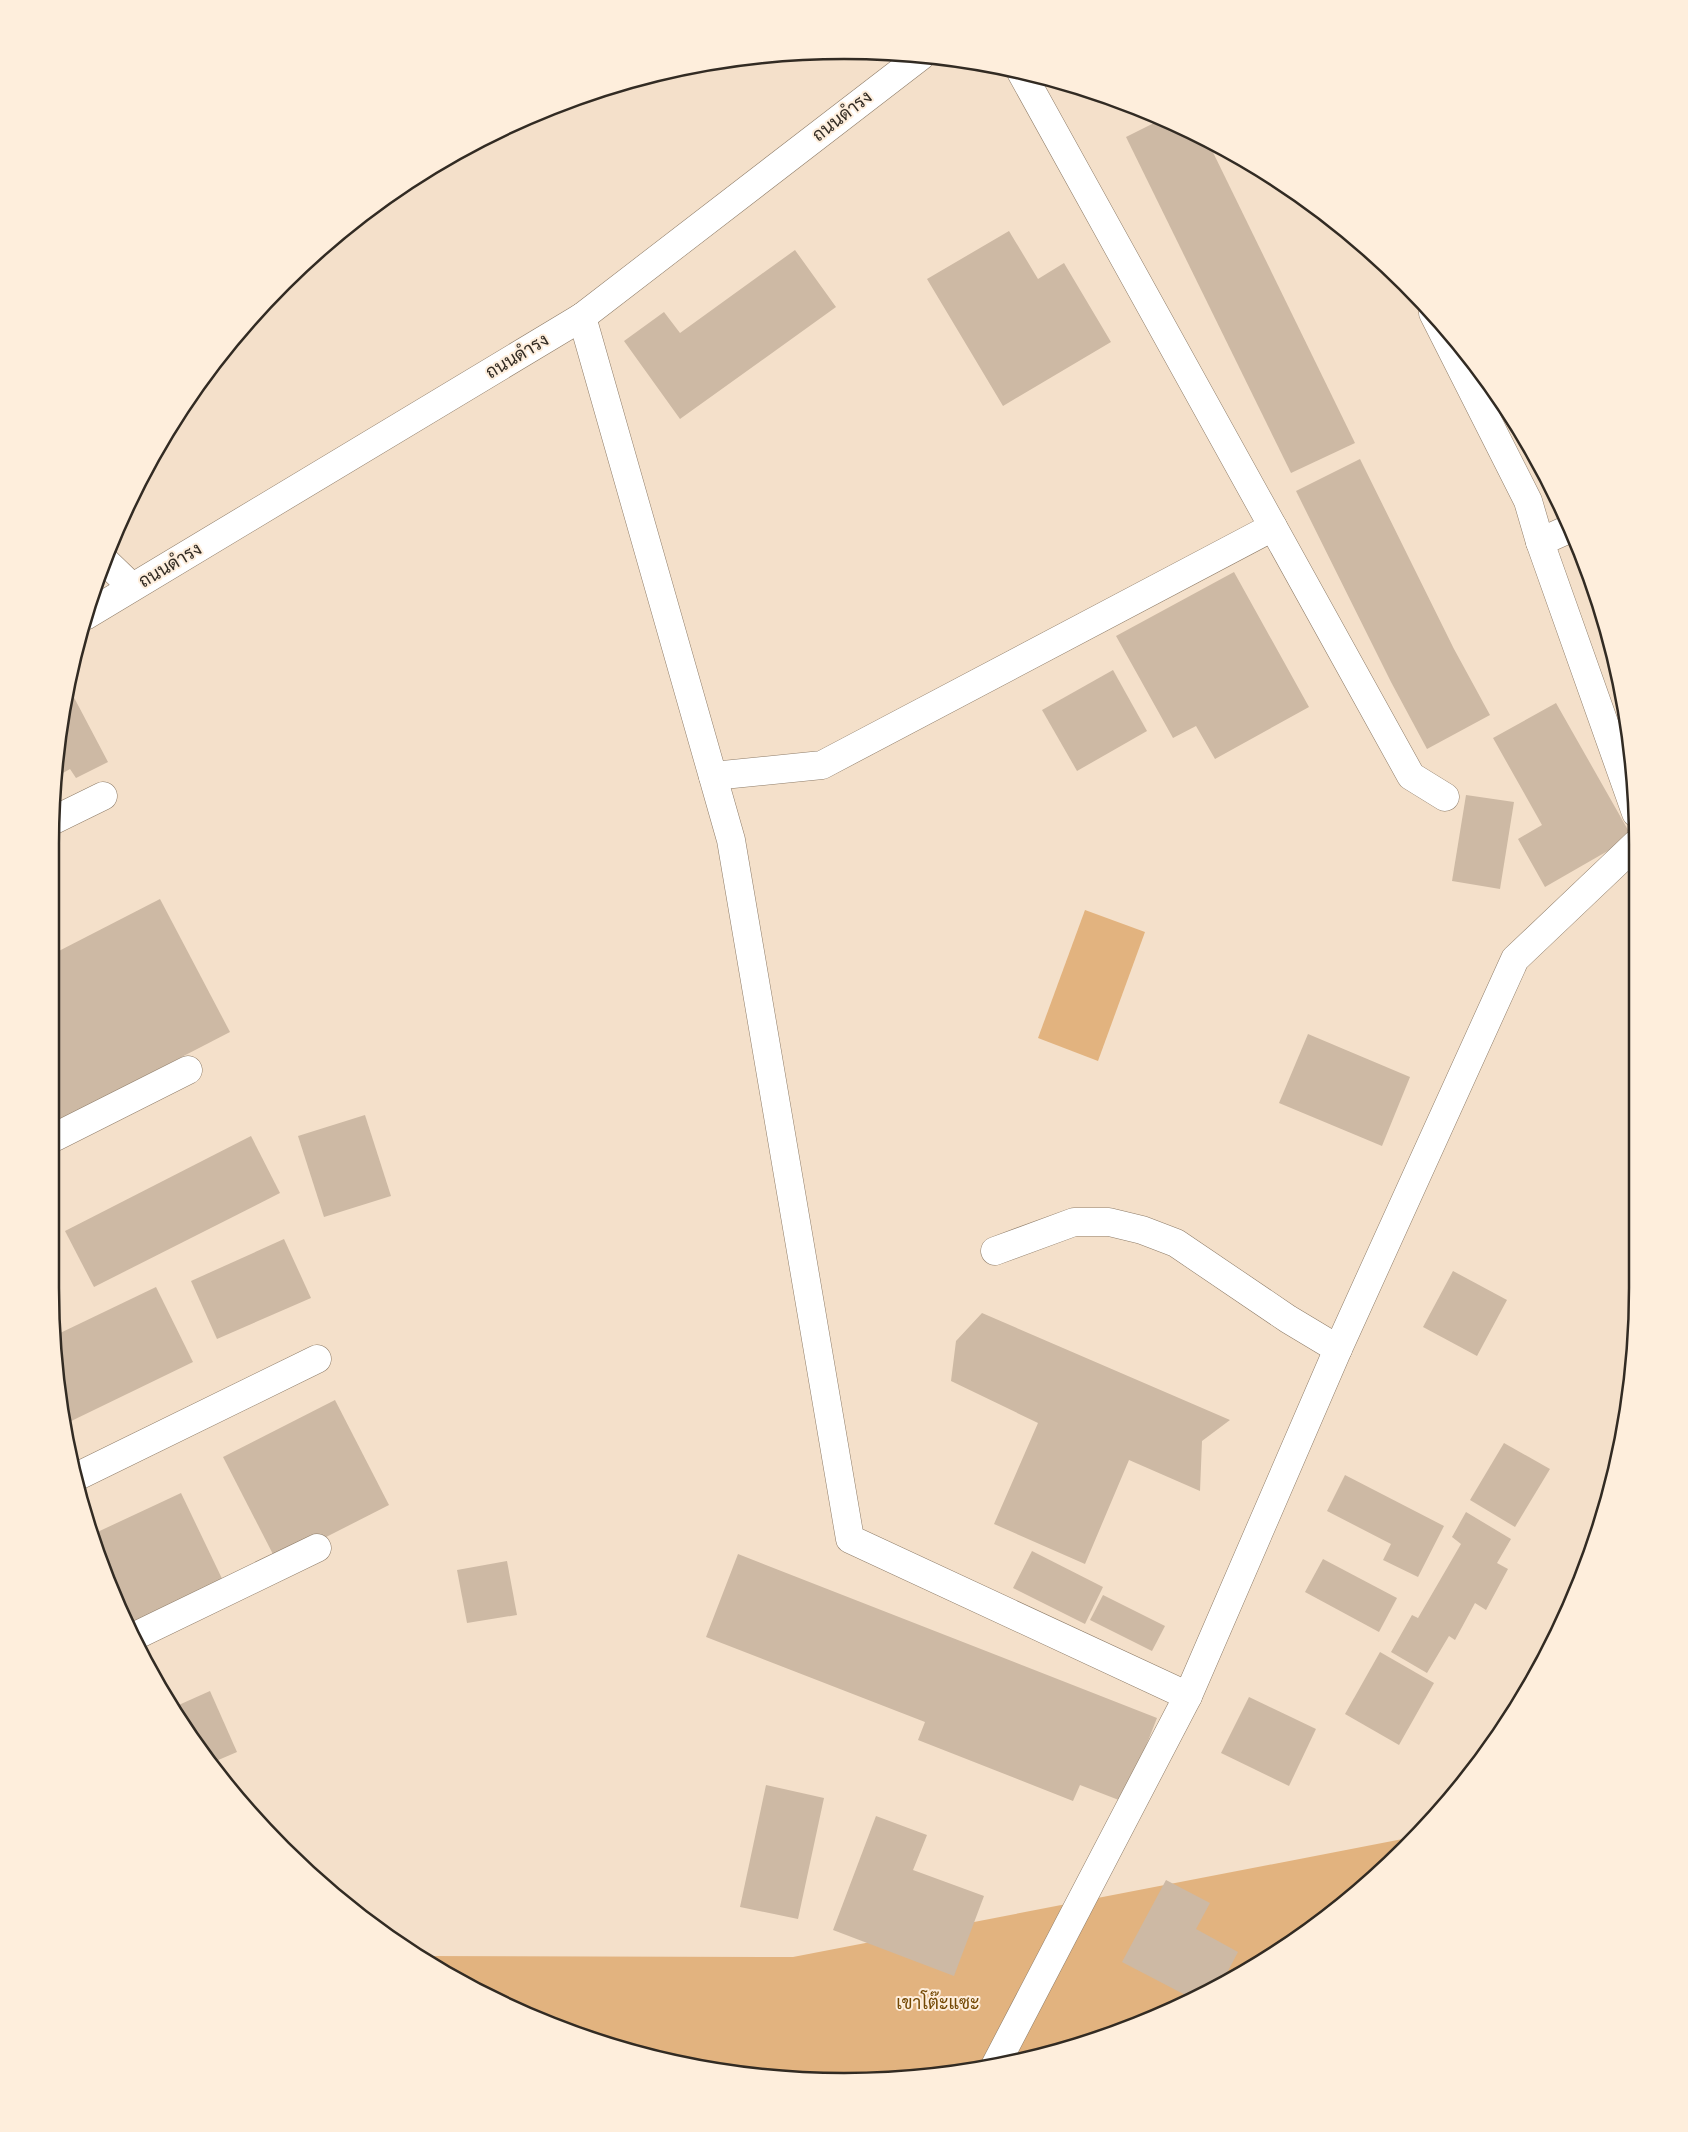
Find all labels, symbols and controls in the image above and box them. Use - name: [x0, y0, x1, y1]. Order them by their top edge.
- street label: ถนนดำรง: [808, 86, 876, 145]
- street label: ถนนดำรง: [481, 329, 552, 383]
- street label: ถนนดำรง: [134, 538, 205, 592]
- park label: เขาโต๊ะแซะ: [896, 1990, 980, 2013]

